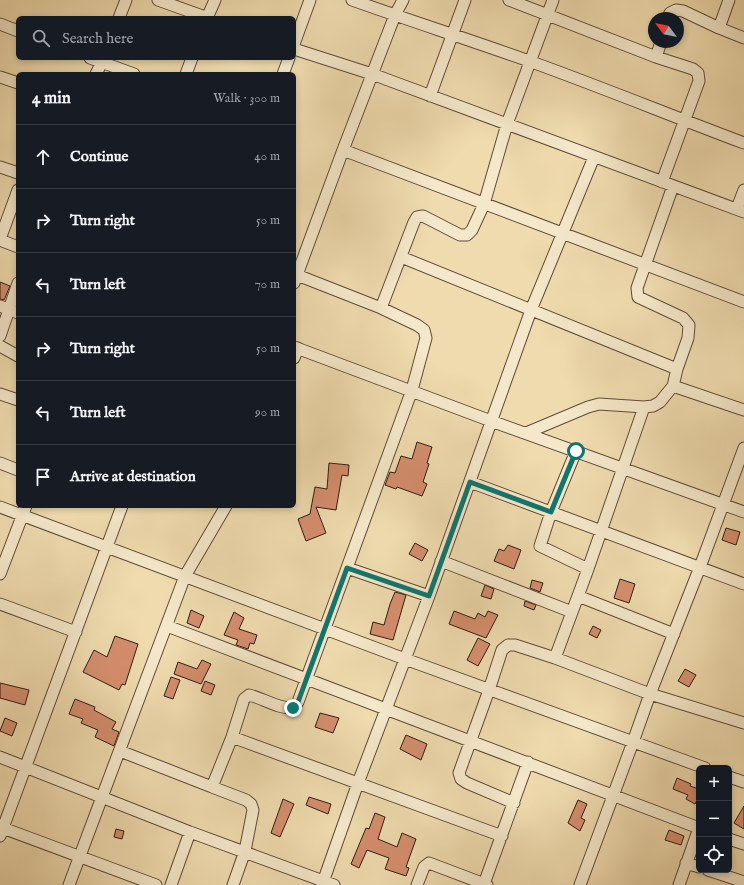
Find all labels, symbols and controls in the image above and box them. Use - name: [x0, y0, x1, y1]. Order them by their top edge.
- north arrow: [648, 12, 684, 48]
- search box: [16, 16, 296, 60]
- icon: search: [30, 27, 52, 49]
- text: Search here: [62, 29, 133, 48]
- text: 4 min: [32, 88, 71, 109]
- text: Walk · 300 m: [213, 90, 280, 107]
- icon: ahead: [32, 146, 54, 168]
- text: Continue: [70, 147, 128, 166]
- text: 40 m: [254, 148, 280, 165]
- icon: right: [32, 210, 54, 232]
- text: Turn right: [70, 211, 135, 230]
- text: 50 m: [256, 212, 280, 229]
- icon: left: [32, 274, 54, 296]
- text: Turn left: [70, 275, 126, 294]
- text: 70 m: [255, 276, 280, 293]
- icon: right: [32, 338, 54, 360]
- text: Turn right: [70, 339, 135, 358]
- text: 50 m: [256, 340, 280, 357]
- icon: left: [32, 402, 54, 424]
- text: Turn left: [70, 403, 126, 422]
- text: 90 m: [255, 404, 280, 421]
- route start: [567, 442, 585, 460]
- icon: arrive: [32, 466, 54, 488]
- text: Arrive at destination: [70, 467, 196, 486]
- route end: [284, 699, 302, 717]
- map controls: [696, 765, 732, 873]
- button: +: [696, 765, 732, 801]
- button: −: [696, 801, 732, 837]
- button: locate: [696, 837, 732, 873]

